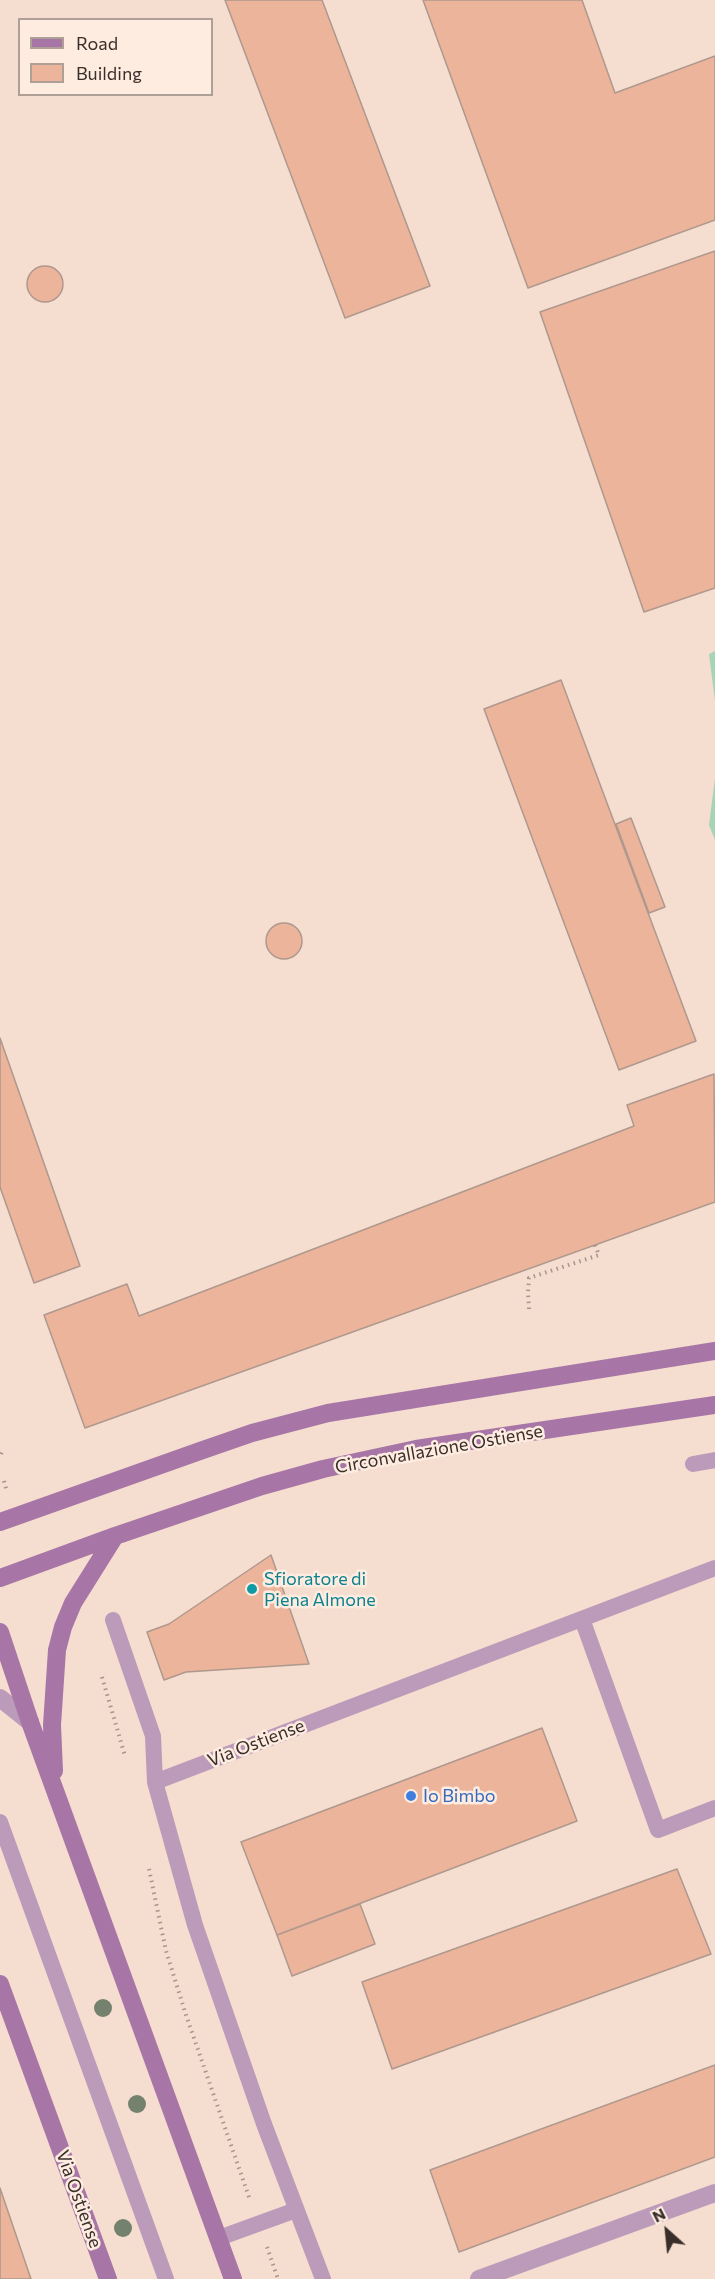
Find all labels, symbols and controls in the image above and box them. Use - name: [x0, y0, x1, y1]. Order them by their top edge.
- legend: [18, 18, 213, 96]
- text: Road: [76, 32, 118, 54]
- text: Building: [76, 62, 142, 84]
- street label: Circonvallazione Ostiense: [333, 1420, 545, 1478]
- place label: Sfioratore di Piena Almone: [264, 1568, 376, 1610]
- marker: Sfioratore di Piena Almone: [245, 1582, 259, 1596]
- street label: Via Ostiense: [204, 1715, 308, 1771]
- place label: Io Bimbo: [423, 1785, 496, 1807]
- marker: Io Bimbo: [404, 1789, 418, 1803]
- street label: Via Ostiense: [51, 2147, 107, 2251]
- north arrow: [637, 2201, 697, 2261]
- text: N: [649, 2203, 668, 2226]

